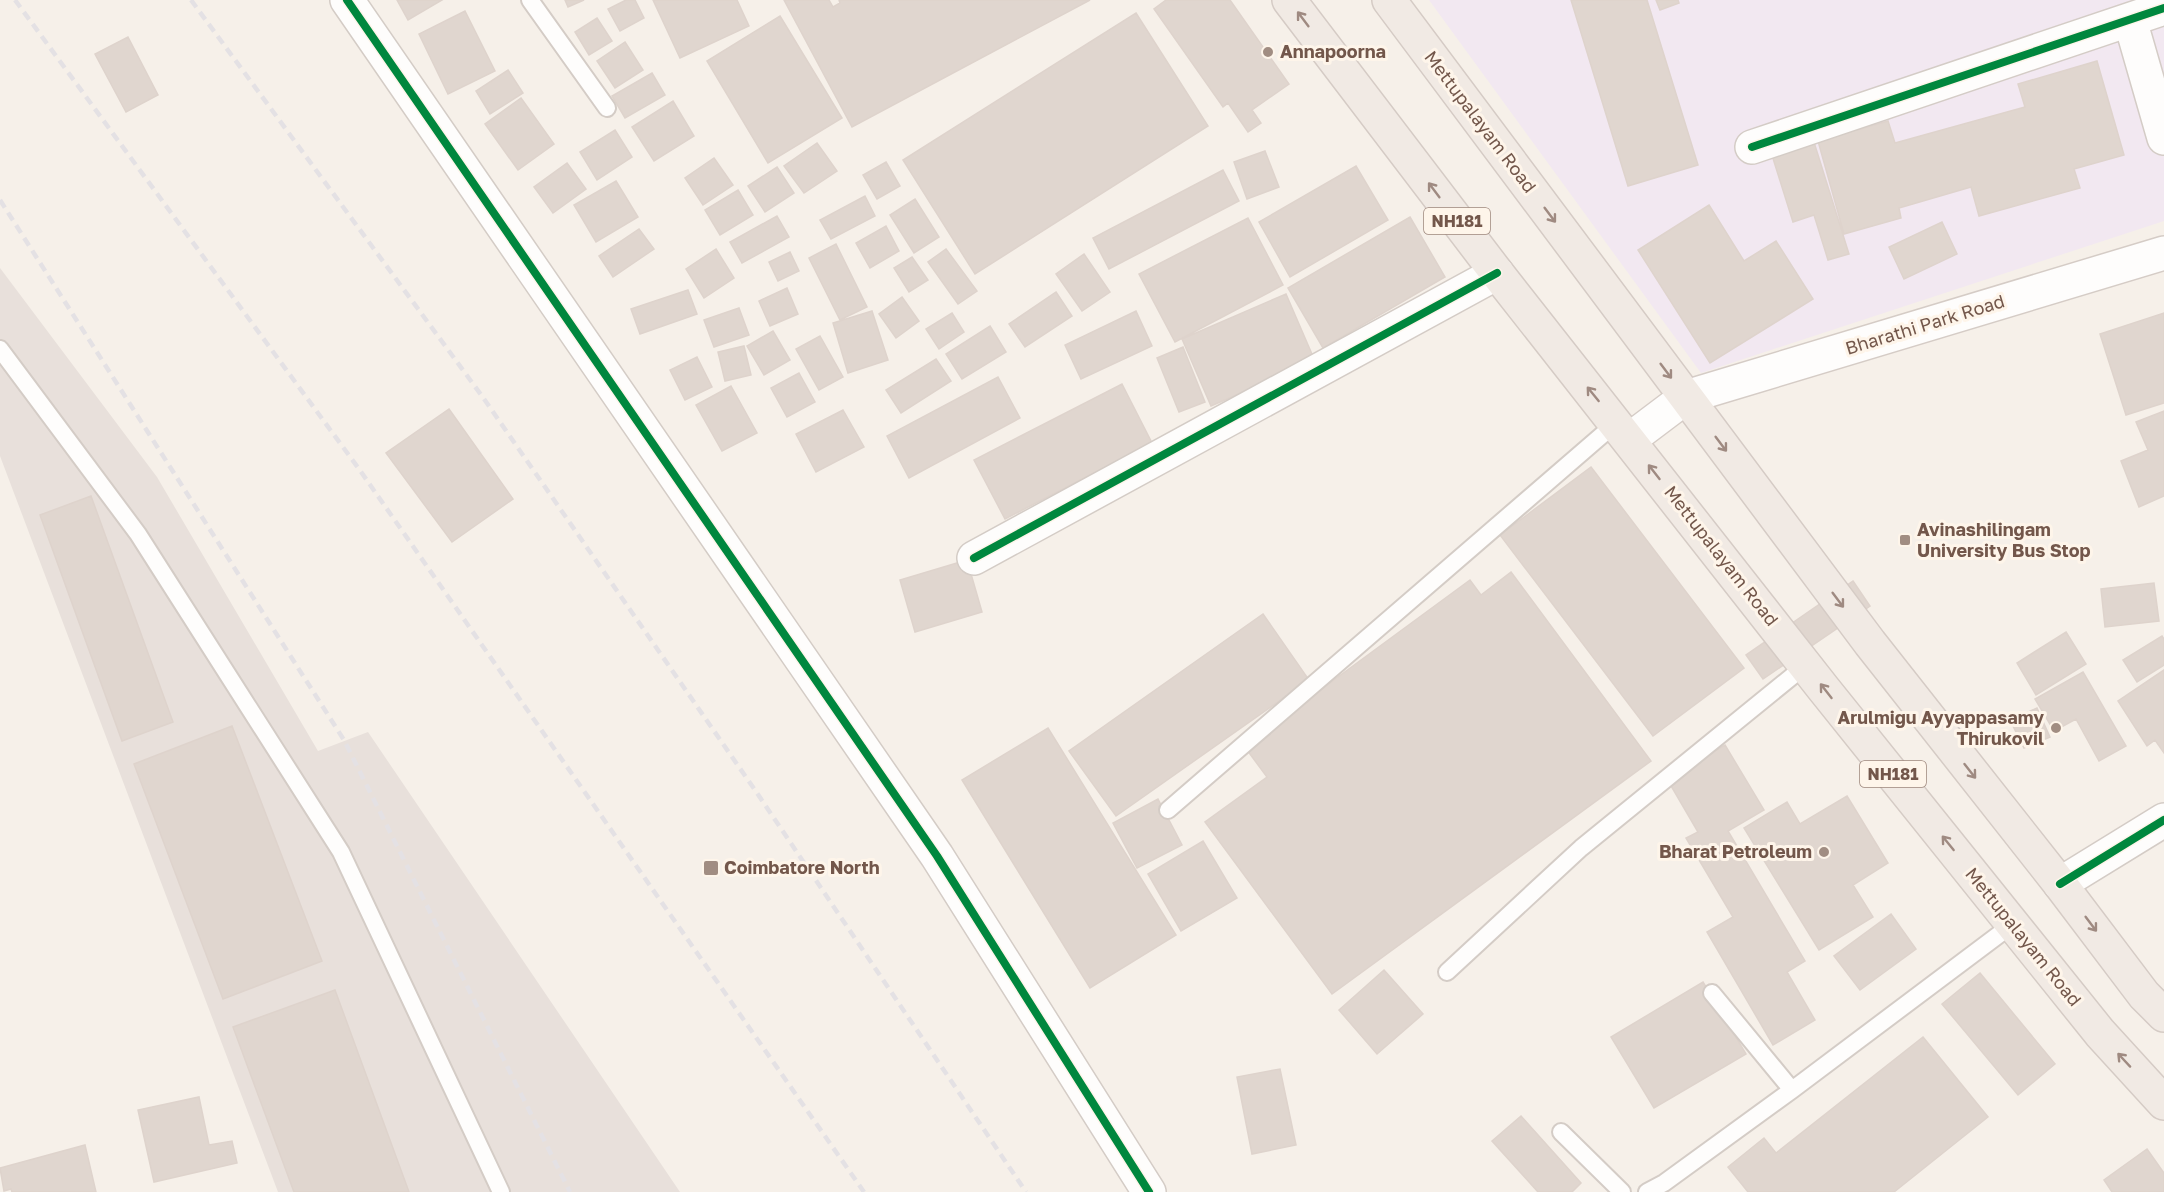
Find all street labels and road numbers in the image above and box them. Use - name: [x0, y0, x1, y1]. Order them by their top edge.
- street label: Mettupalayam Road: [1420, 46, 1541, 197]
- road number: NH181: [1424, 208, 1490, 234]
- street label: Bharathi Park Road: [1842, 289, 2007, 359]
- street label: Mettupalayam Road: [1660, 481, 1783, 630]
- road number: NH181: [1860, 761, 1926, 787]
- street label: Mettupalayam Road: [1961, 863, 2086, 1010]

